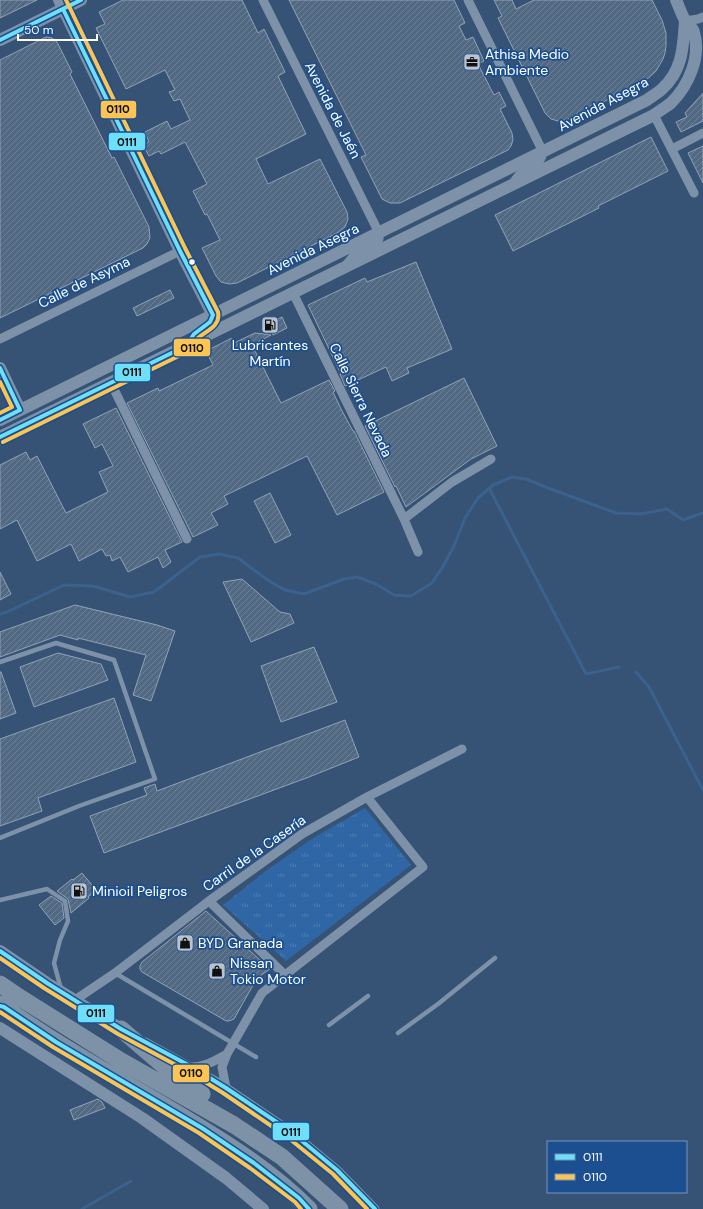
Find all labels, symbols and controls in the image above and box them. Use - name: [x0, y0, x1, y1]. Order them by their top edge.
- scale bar: [18, 16, 97, 42]
- text: 50 m: [24, 22, 53, 38]
- place label: Athisa Medio Ambiente: [485, 45, 569, 79]
- office icon: Athisa Medio Ambiente: [462, 52, 482, 72]
- street label: Avenida de Jaén: [301, 59, 365, 161]
- street label: Avenida Asegra: [555, 73, 651, 135]
- line badge: 0110: [100, 100, 137, 119]
- text: 0110: [106, 102, 130, 116]
- line badge: 0111: [108, 132, 146, 151]
- text: 0111: [117, 135, 137, 149]
- street label: Avenida Asegra: [264, 219, 362, 279]
- street label: Calle de Asyma: [35, 252, 133, 312]
- unlabelled marker: [187, 257, 197, 267]
- fuel station icon: Lubricantes Martín: [260, 315, 280, 335]
- place label: Lubricantes Martín: [232, 336, 308, 370]
- line badge: 0110: [173, 338, 211, 357]
- street label: Calle Sierra Nevada: [325, 340, 397, 460]
- text: 0110: [180, 341, 204, 355]
- line badge: 0111: [114, 363, 151, 382]
- text: 0111: [122, 365, 142, 379]
- street label: Carril de la Casería: [199, 811, 309, 895]
- fuel station icon: Minioil Peligros: [69, 881, 89, 901]
- place label: Minioil Peligros: [92, 882, 187, 900]
- shop icon: BYD Granada: [175, 933, 195, 953]
- place label: BYD Granada: [198, 934, 283, 952]
- place label: Nissan Tokio Motor: [230, 954, 306, 988]
- shop icon: Nissan Tokio Motor: [207, 961, 227, 981]
- line badge: 0111: [77, 1004, 115, 1023]
- text: 0111: [86, 1006, 106, 1020]
- line badge: 0110: [172, 1064, 210, 1083]
- text: 0110: [179, 1066, 203, 1080]
- line badge: 0111: [272, 1122, 310, 1141]
- text: 0111: [281, 1125, 301, 1139]
- legend: [547, 1141, 687, 1193]
- text: 0111: [583, 1149, 602, 1165]
- text: 0110: [583, 1169, 607, 1185]

